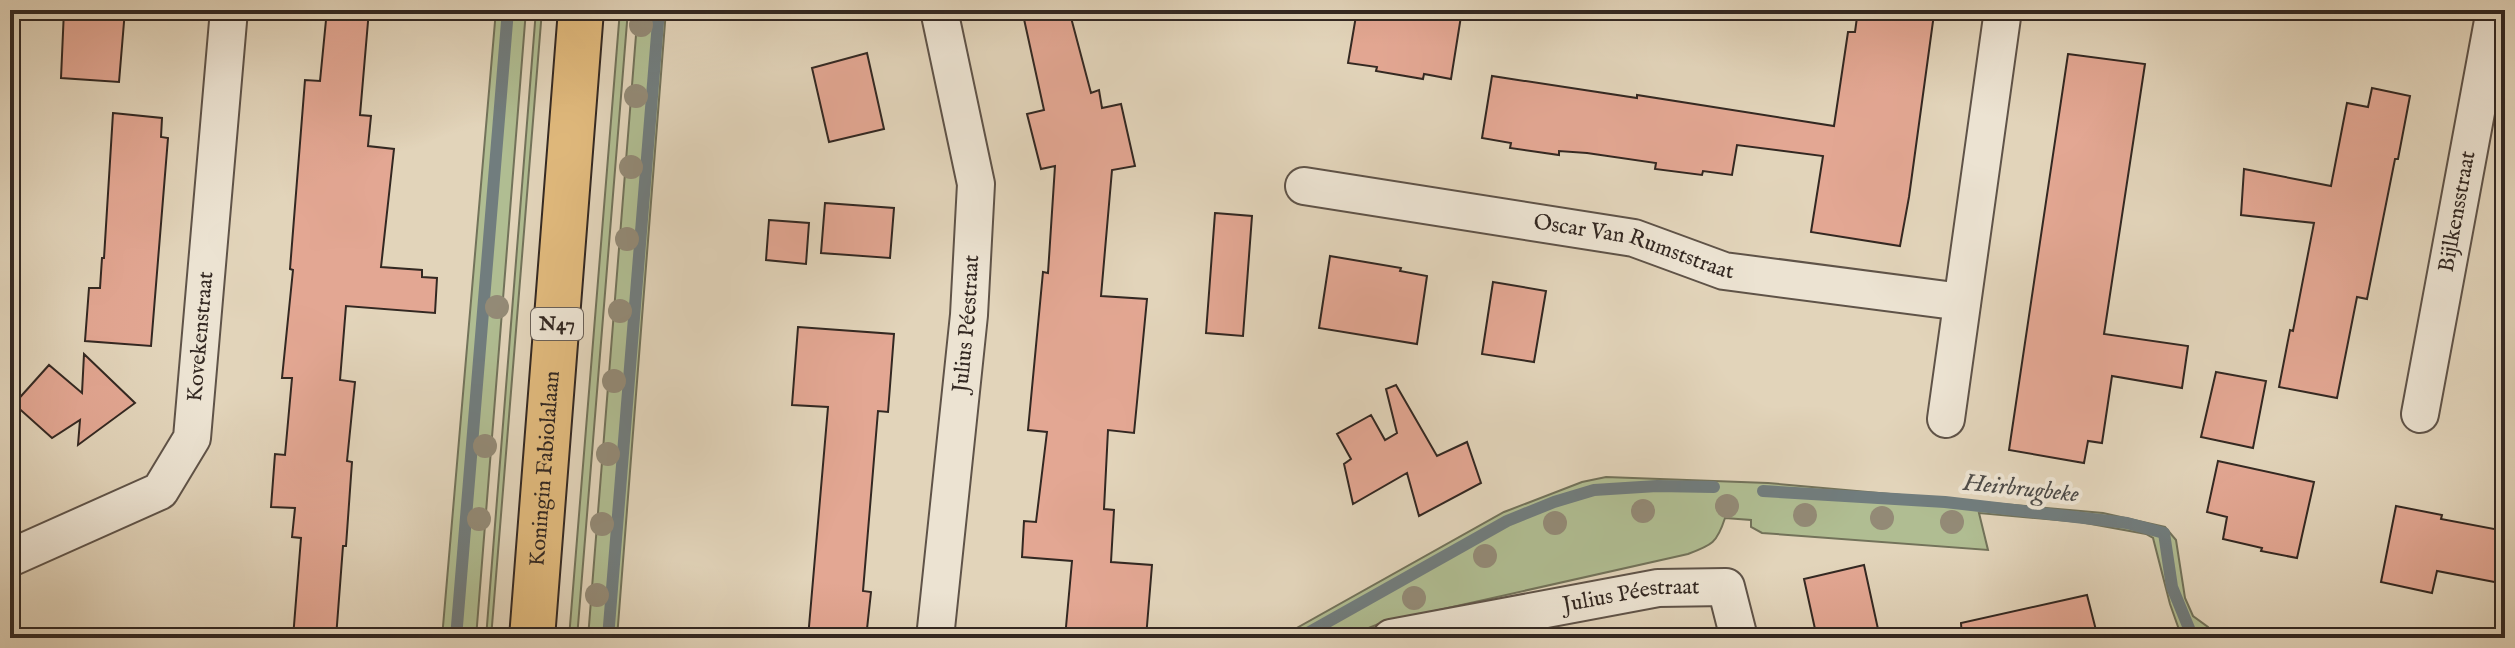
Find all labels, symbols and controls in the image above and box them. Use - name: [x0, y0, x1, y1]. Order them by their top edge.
- street label: Bijlkensstraat: [2433, 148, 2483, 274]
- street label: Oscar Van Rumststraat: [1531, 208, 1736, 286]
- street label: Julius Péestraat: [947, 254, 986, 397]
- street label: Kovekenstraat: [181, 270, 220, 403]
- road number: N47: [531, 308, 583, 340]
- street label: Koningin Fabiolalaan: [524, 369, 567, 567]
- water label: Heirbrugbeke: [1961, 467, 2080, 510]
- street label: Julius Péestraat: [1557, 573, 1700, 620]

